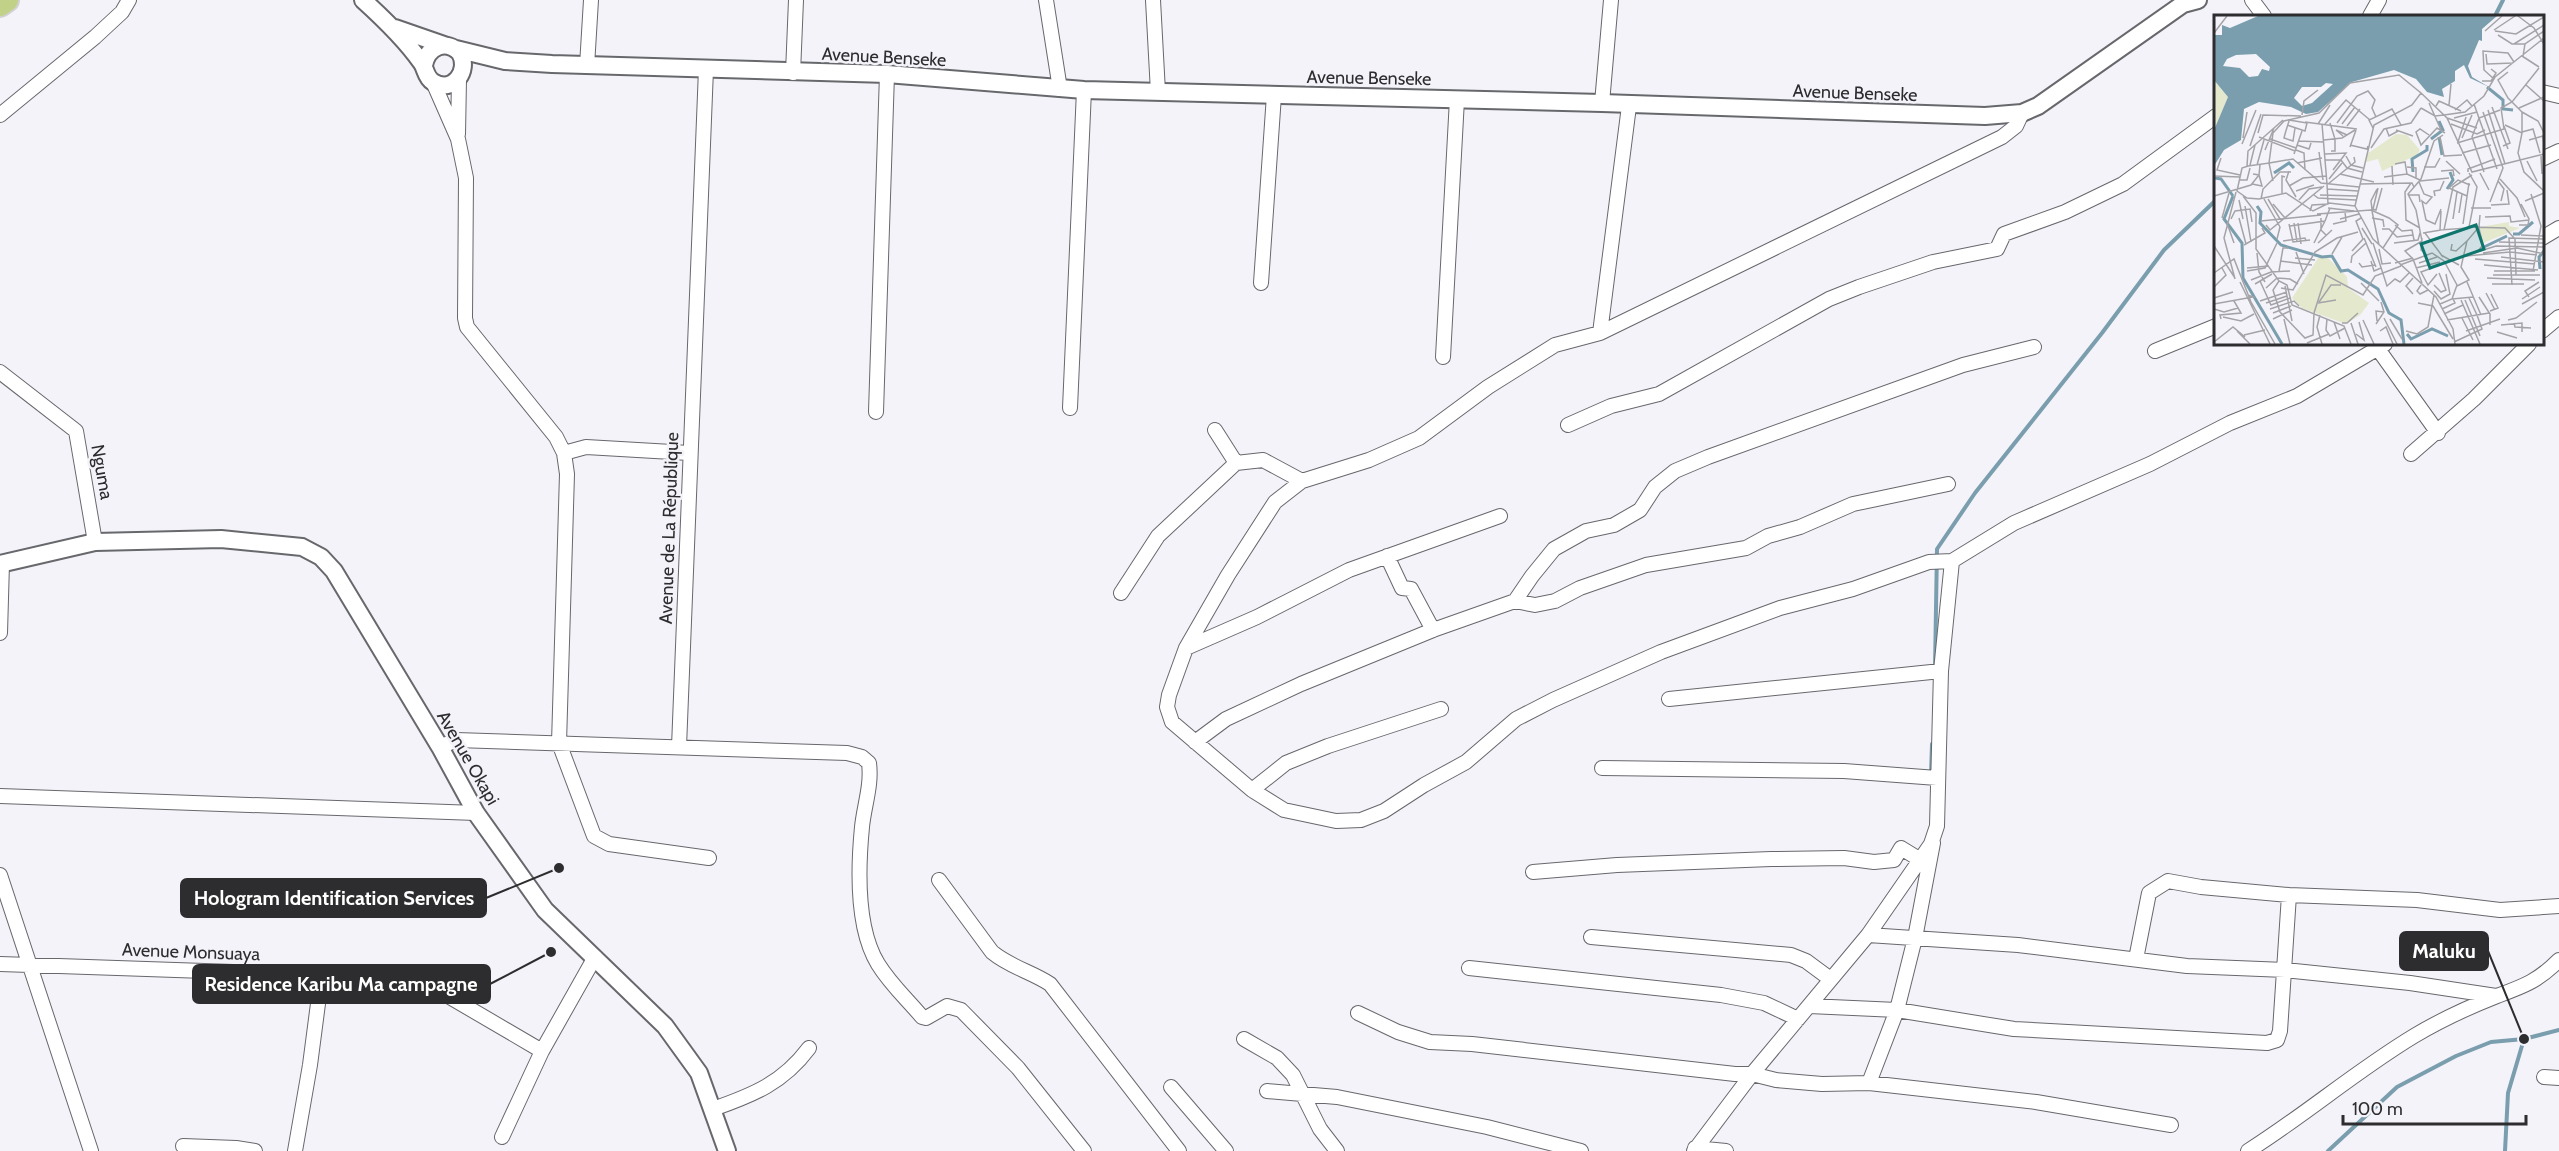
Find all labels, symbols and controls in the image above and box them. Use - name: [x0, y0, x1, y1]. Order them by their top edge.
- inset map: [2214, 15, 2544, 345]
- street label: Avenue Benseke: [821, 43, 947, 71]
- street label: Avenue Benseke: [1306, 66, 1432, 90]
- street label: Avenue Benseke: [1792, 80, 1918, 106]
- street label: Avenue de La République: [655, 432, 683, 624]
- street label: Nguma: [86, 443, 118, 501]
- street label: Avenue Okapi: [432, 707, 504, 809]
- callout: Hologram Identification Services: [181, 879, 486, 917]
- text: Hologram Identification Services: [194, 886, 474, 910]
- callout: Maluku: [2400, 932, 2488, 970]
- street label: Avenue Monsuaya: [122, 939, 261, 965]
- text: Maluku: [2412, 939, 2476, 963]
- callout: Residence Karibu Ma campagne: [193, 965, 490, 1003]
- text: Residence Karibu Ma campagne: [204, 972, 478, 996]
- scale bar: [2343, 1088, 2526, 1126]
- text: 100 m: [2352, 1098, 2403, 1120]

